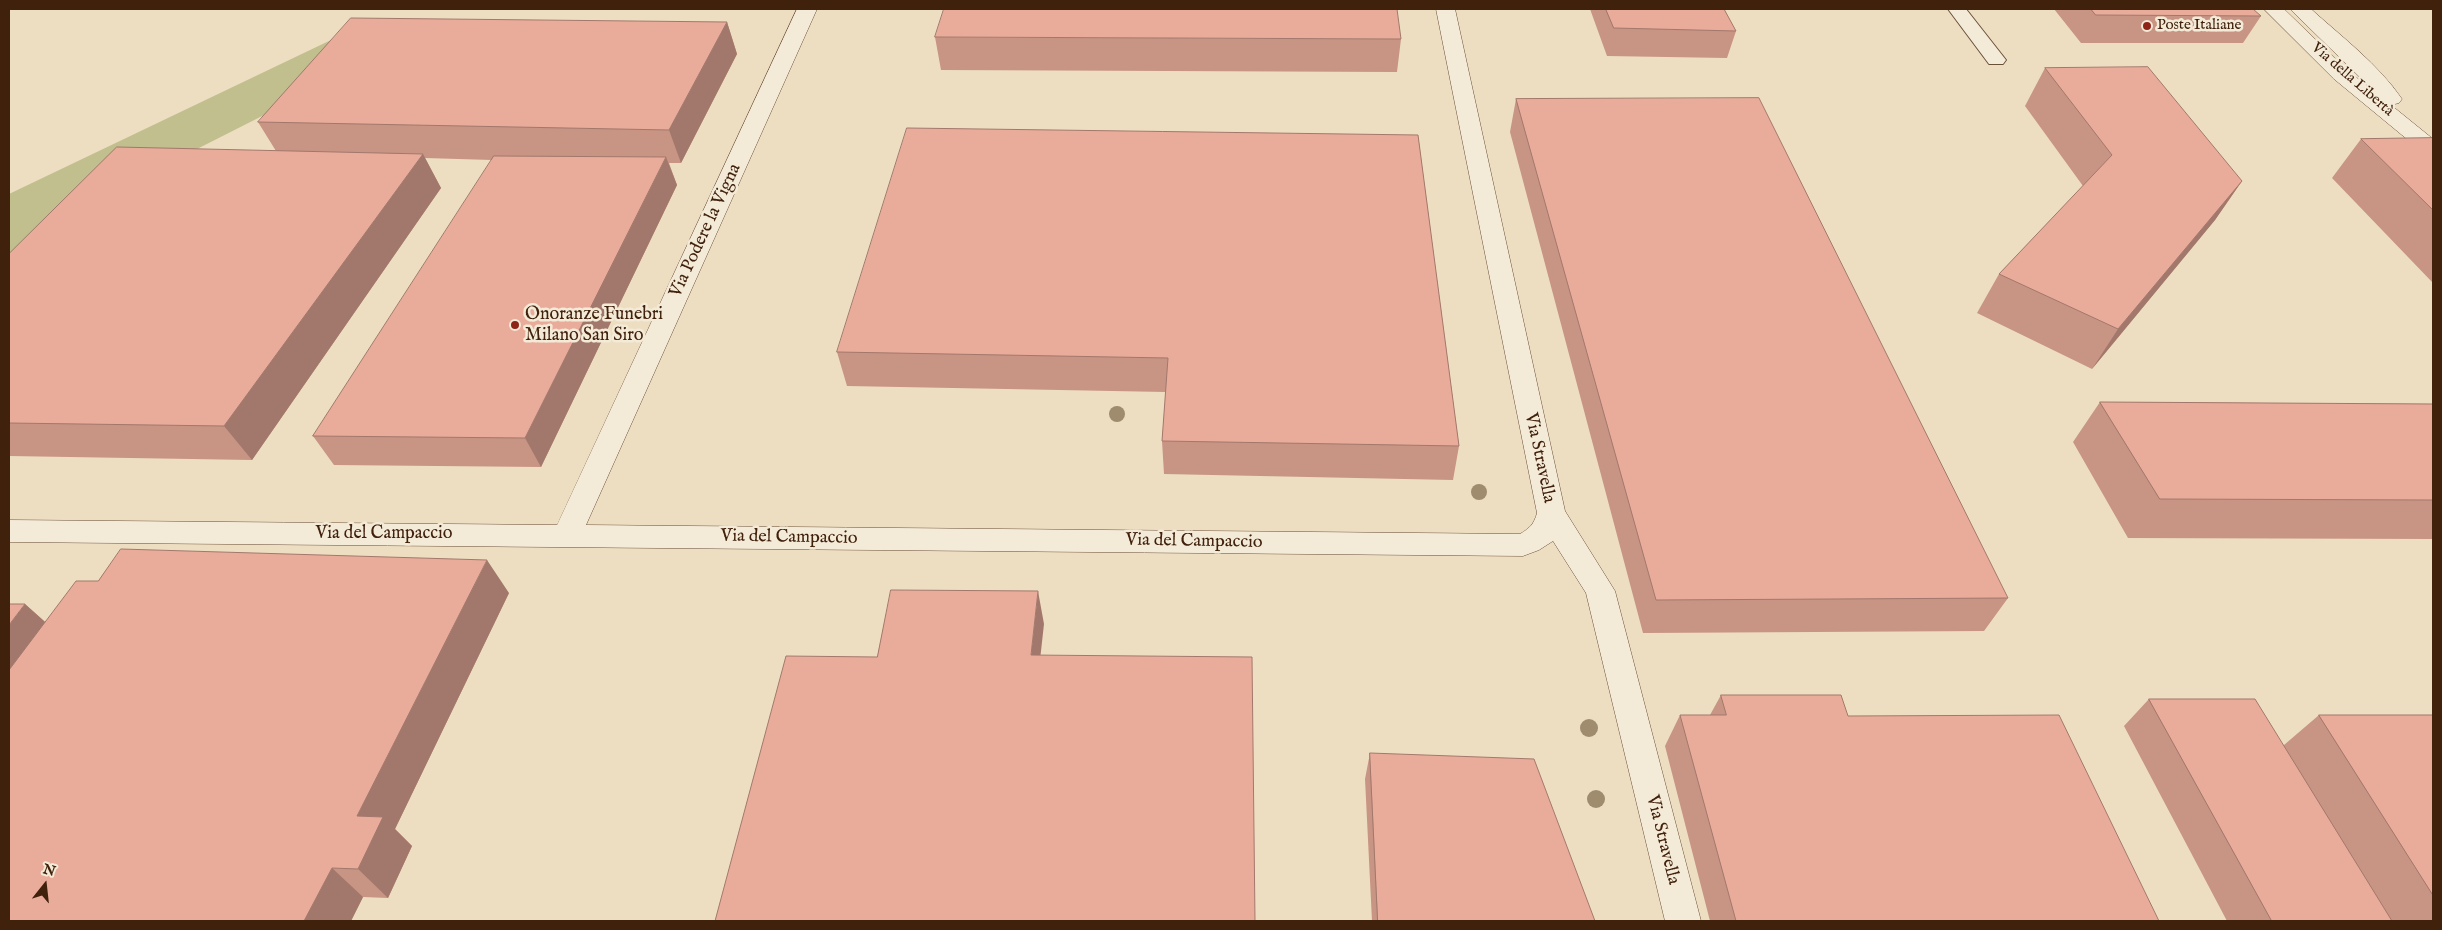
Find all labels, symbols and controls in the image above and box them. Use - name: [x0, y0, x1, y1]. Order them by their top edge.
- place label: Poste Italiane: [2157, 17, 2241, 35]
- marker: Poste Italiane: [2141, 20, 2153, 32]
- street label: Via della Libertà: [2307, 39, 2397, 121]
- street label: Via Podere la Vigna: [666, 161, 746, 301]
- place label: Onoranze Funebri Milano San Siro: [525, 304, 663, 346]
- marker: Onoranze Funebri Milano San Siro: [509, 319, 521, 331]
- street label: Via Stravella: [1519, 411, 1559, 505]
- street label: Via del Campaccio: [316, 523, 452, 545]
- street label: Via del Campaccio: [720, 526, 858, 550]
- street label: Via del Campaccio: [1125, 530, 1263, 554]
- street label: Via Stravella: [1640, 793, 1684, 887]
- north arrow: [20, 860, 70, 910]
- text: N: [41, 860, 57, 881]

